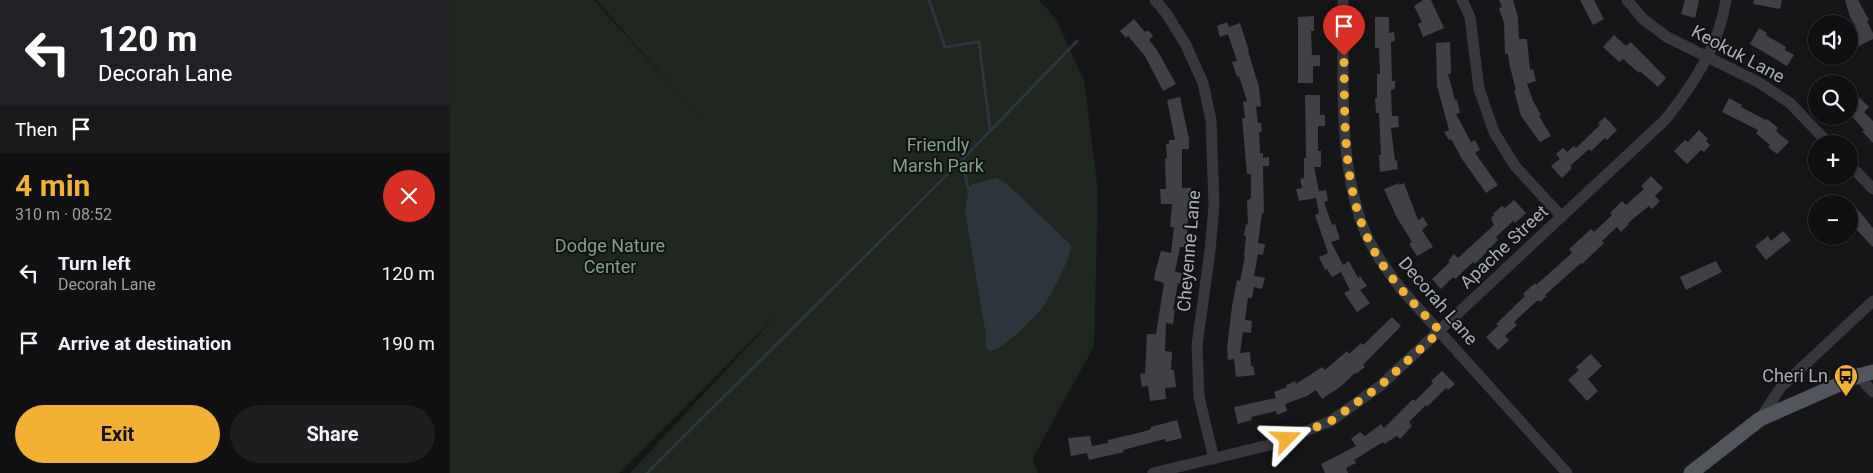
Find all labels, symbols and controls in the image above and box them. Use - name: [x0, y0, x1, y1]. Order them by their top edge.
- pin: [1323, 5, 1365, 56]
- icon: arrive: [1330, 12, 1358, 40]
- map controls: [1808, 15, 1858, 245]
- button: sound: [1808, 15, 1858, 65]
- text: 120 m: [98, 19, 197, 60]
- icon: left: [15, 20, 80, 85]
- street label: Keokuk Lane: [1688, 20, 1788, 87]
- text: Decorah Lane: [98, 61, 232, 86]
- button: search: [1808, 75, 1858, 125]
- icon: arrive: [67, 115, 95, 143]
- text: Then: [15, 118, 57, 141]
- park label: Friendly Marsh Park: [892, 134, 985, 176]
- button: +: [1808, 135, 1858, 185]
- text: 4 min: [15, 168, 90, 203]
- button: close: [383, 170, 435, 222]
- street label: Cheyenne Lane: [1173, 189, 1204, 313]
- button: −: [1808, 195, 1858, 245]
- street label: Apache Street: [1455, 201, 1552, 293]
- text: 310 m · 08:52: [15, 205, 112, 224]
- park label: Dodge Nature Center: [555, 235, 665, 277]
- text: Turn left: [58, 252, 131, 275]
- street label: Decorah Lane: [1394, 252, 1482, 349]
- icon: left: [15, 259, 43, 287]
- text: 120 m: [382, 262, 435, 285]
- text: Decorah Lane: [58, 275, 156, 294]
- icon: arrive: [15, 329, 43, 357]
- text: Arrive at destination: [58, 332, 231, 355]
- text: 190 m: [382, 332, 435, 355]
- bus stop icon: Cheri Ln: [1833, 363, 1859, 397]
- place label: Cheri Ln: [1762, 365, 1828, 386]
- button: Exit: [15, 405, 220, 463]
- button: Share: [230, 405, 435, 463]
- position arrow: [1260, 412, 1312, 464]

